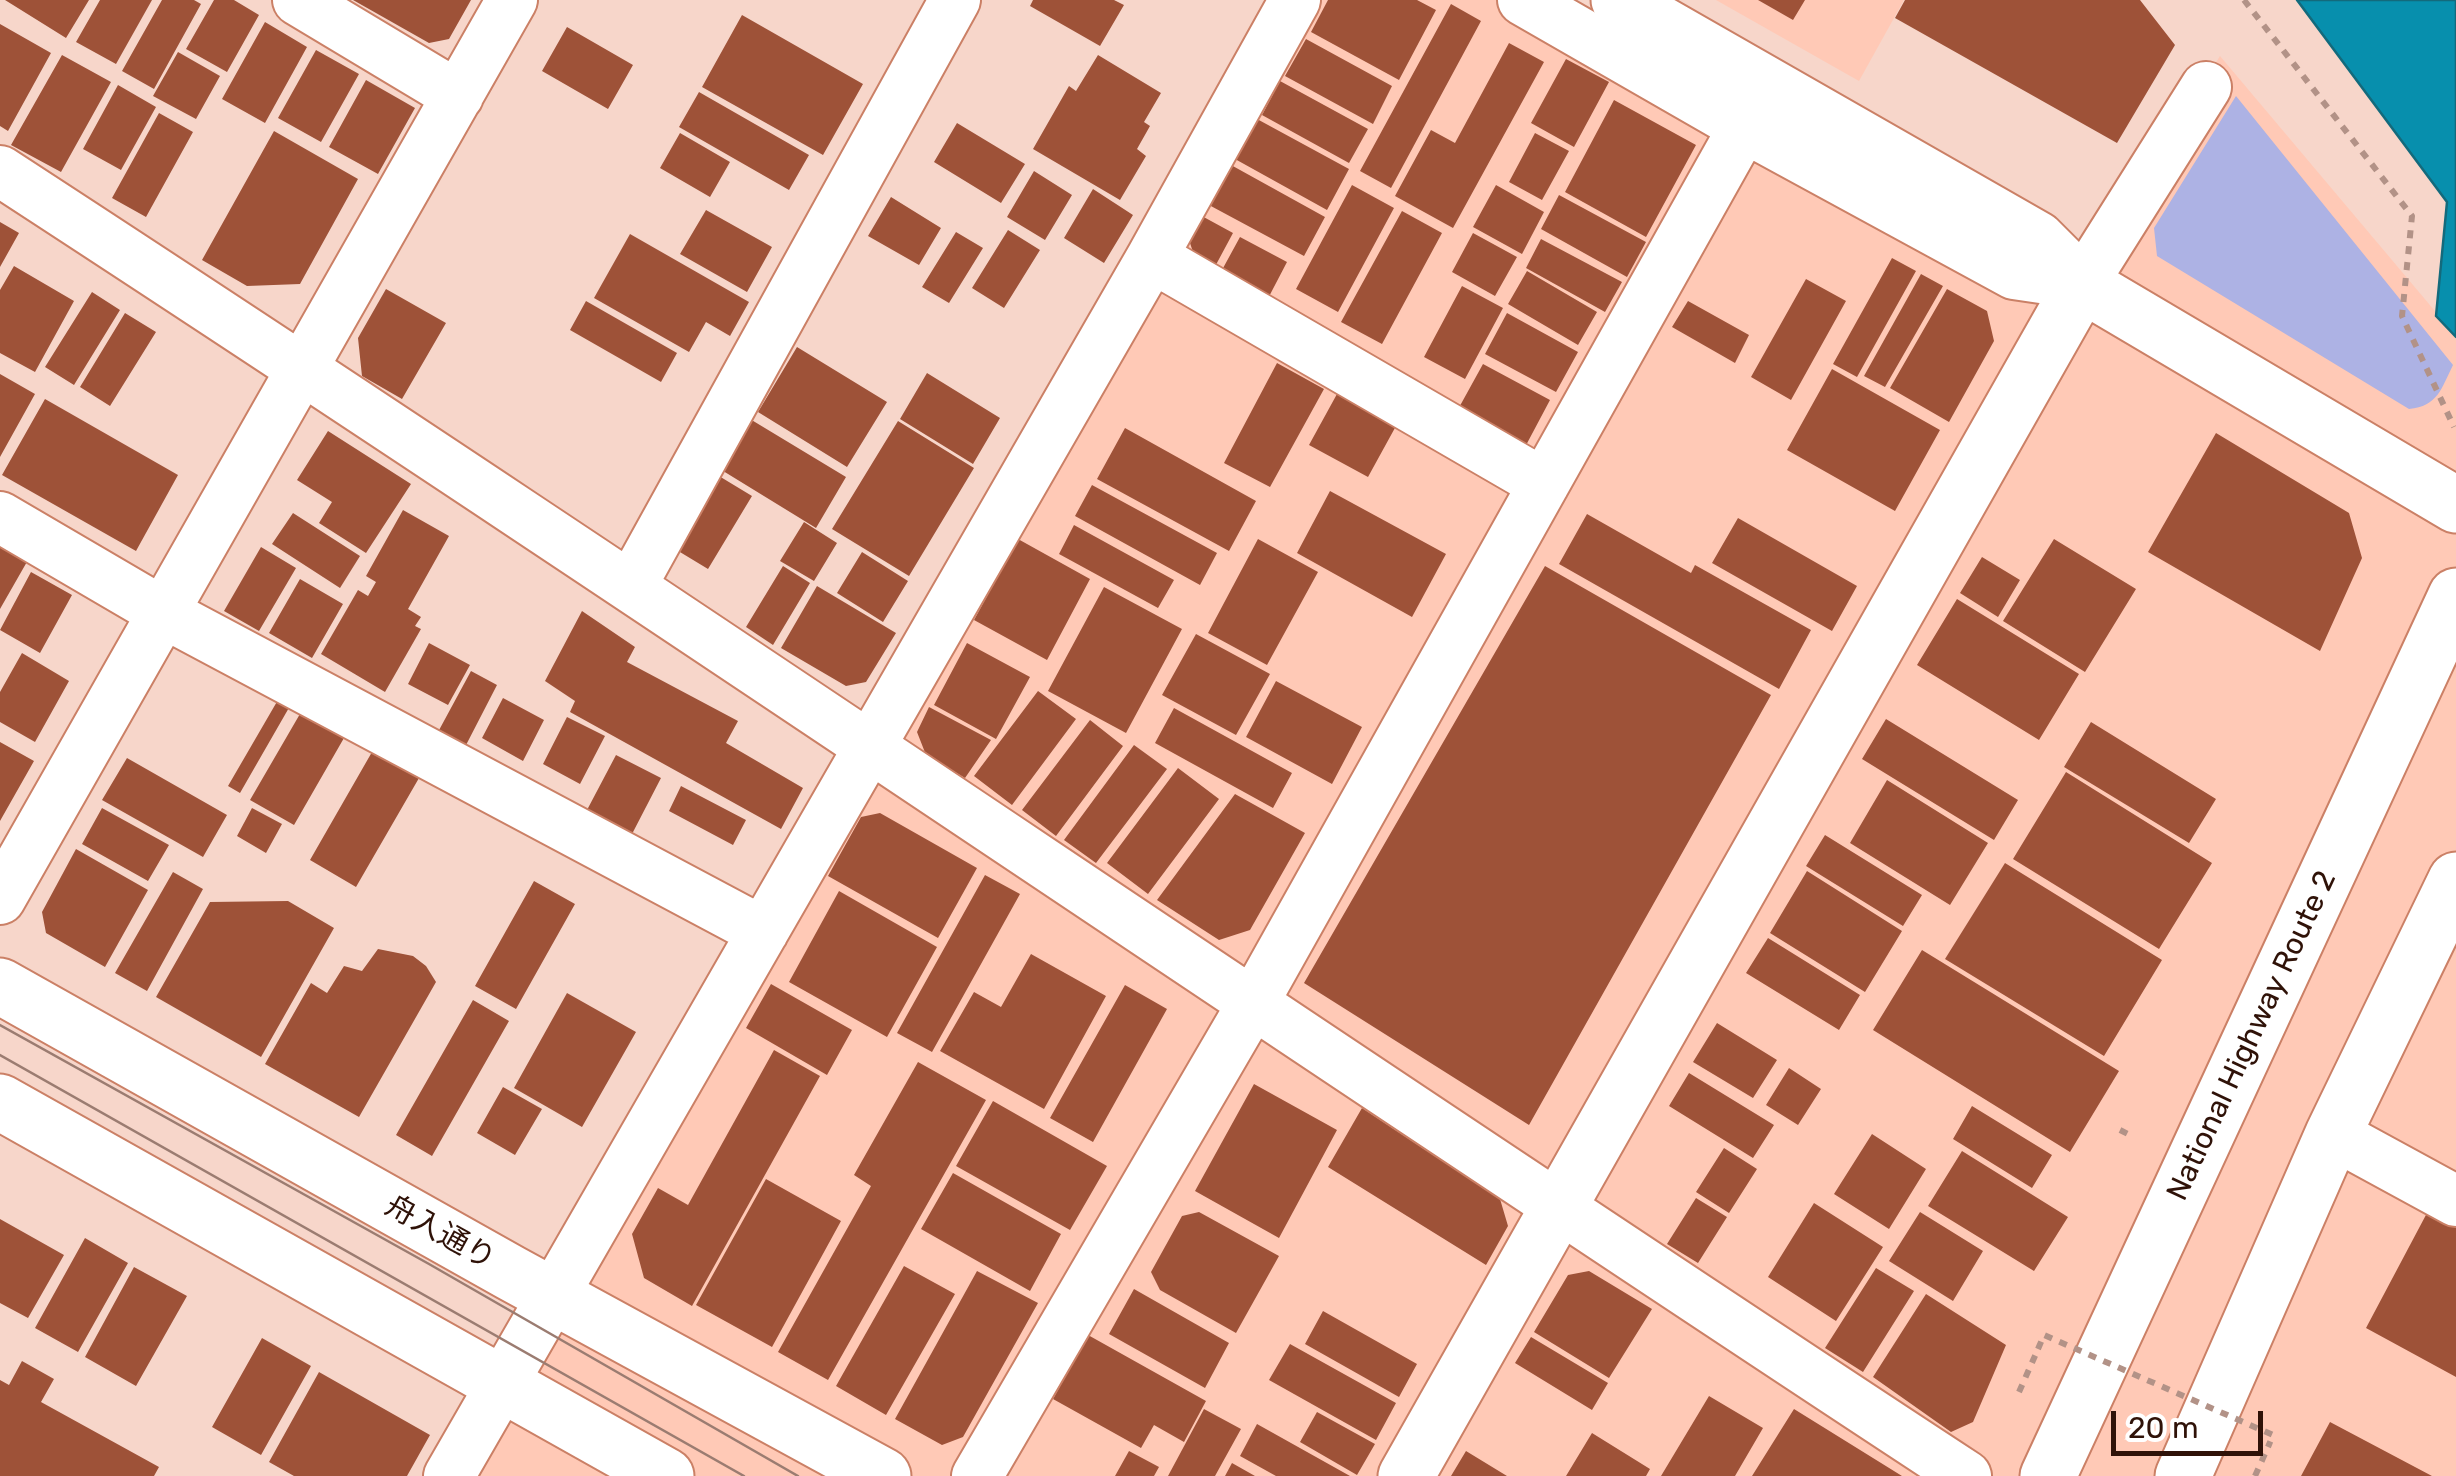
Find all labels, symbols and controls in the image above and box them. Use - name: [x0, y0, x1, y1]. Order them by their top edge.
- street label: National Highway Route 2: [2160, 865, 2344, 1207]
- street label: 舟入通り: [379, 1188, 501, 1278]
- scale bar: [2116, 1391, 2268, 1453]
- text: 20 m: [2128, 1410, 2199, 1446]

